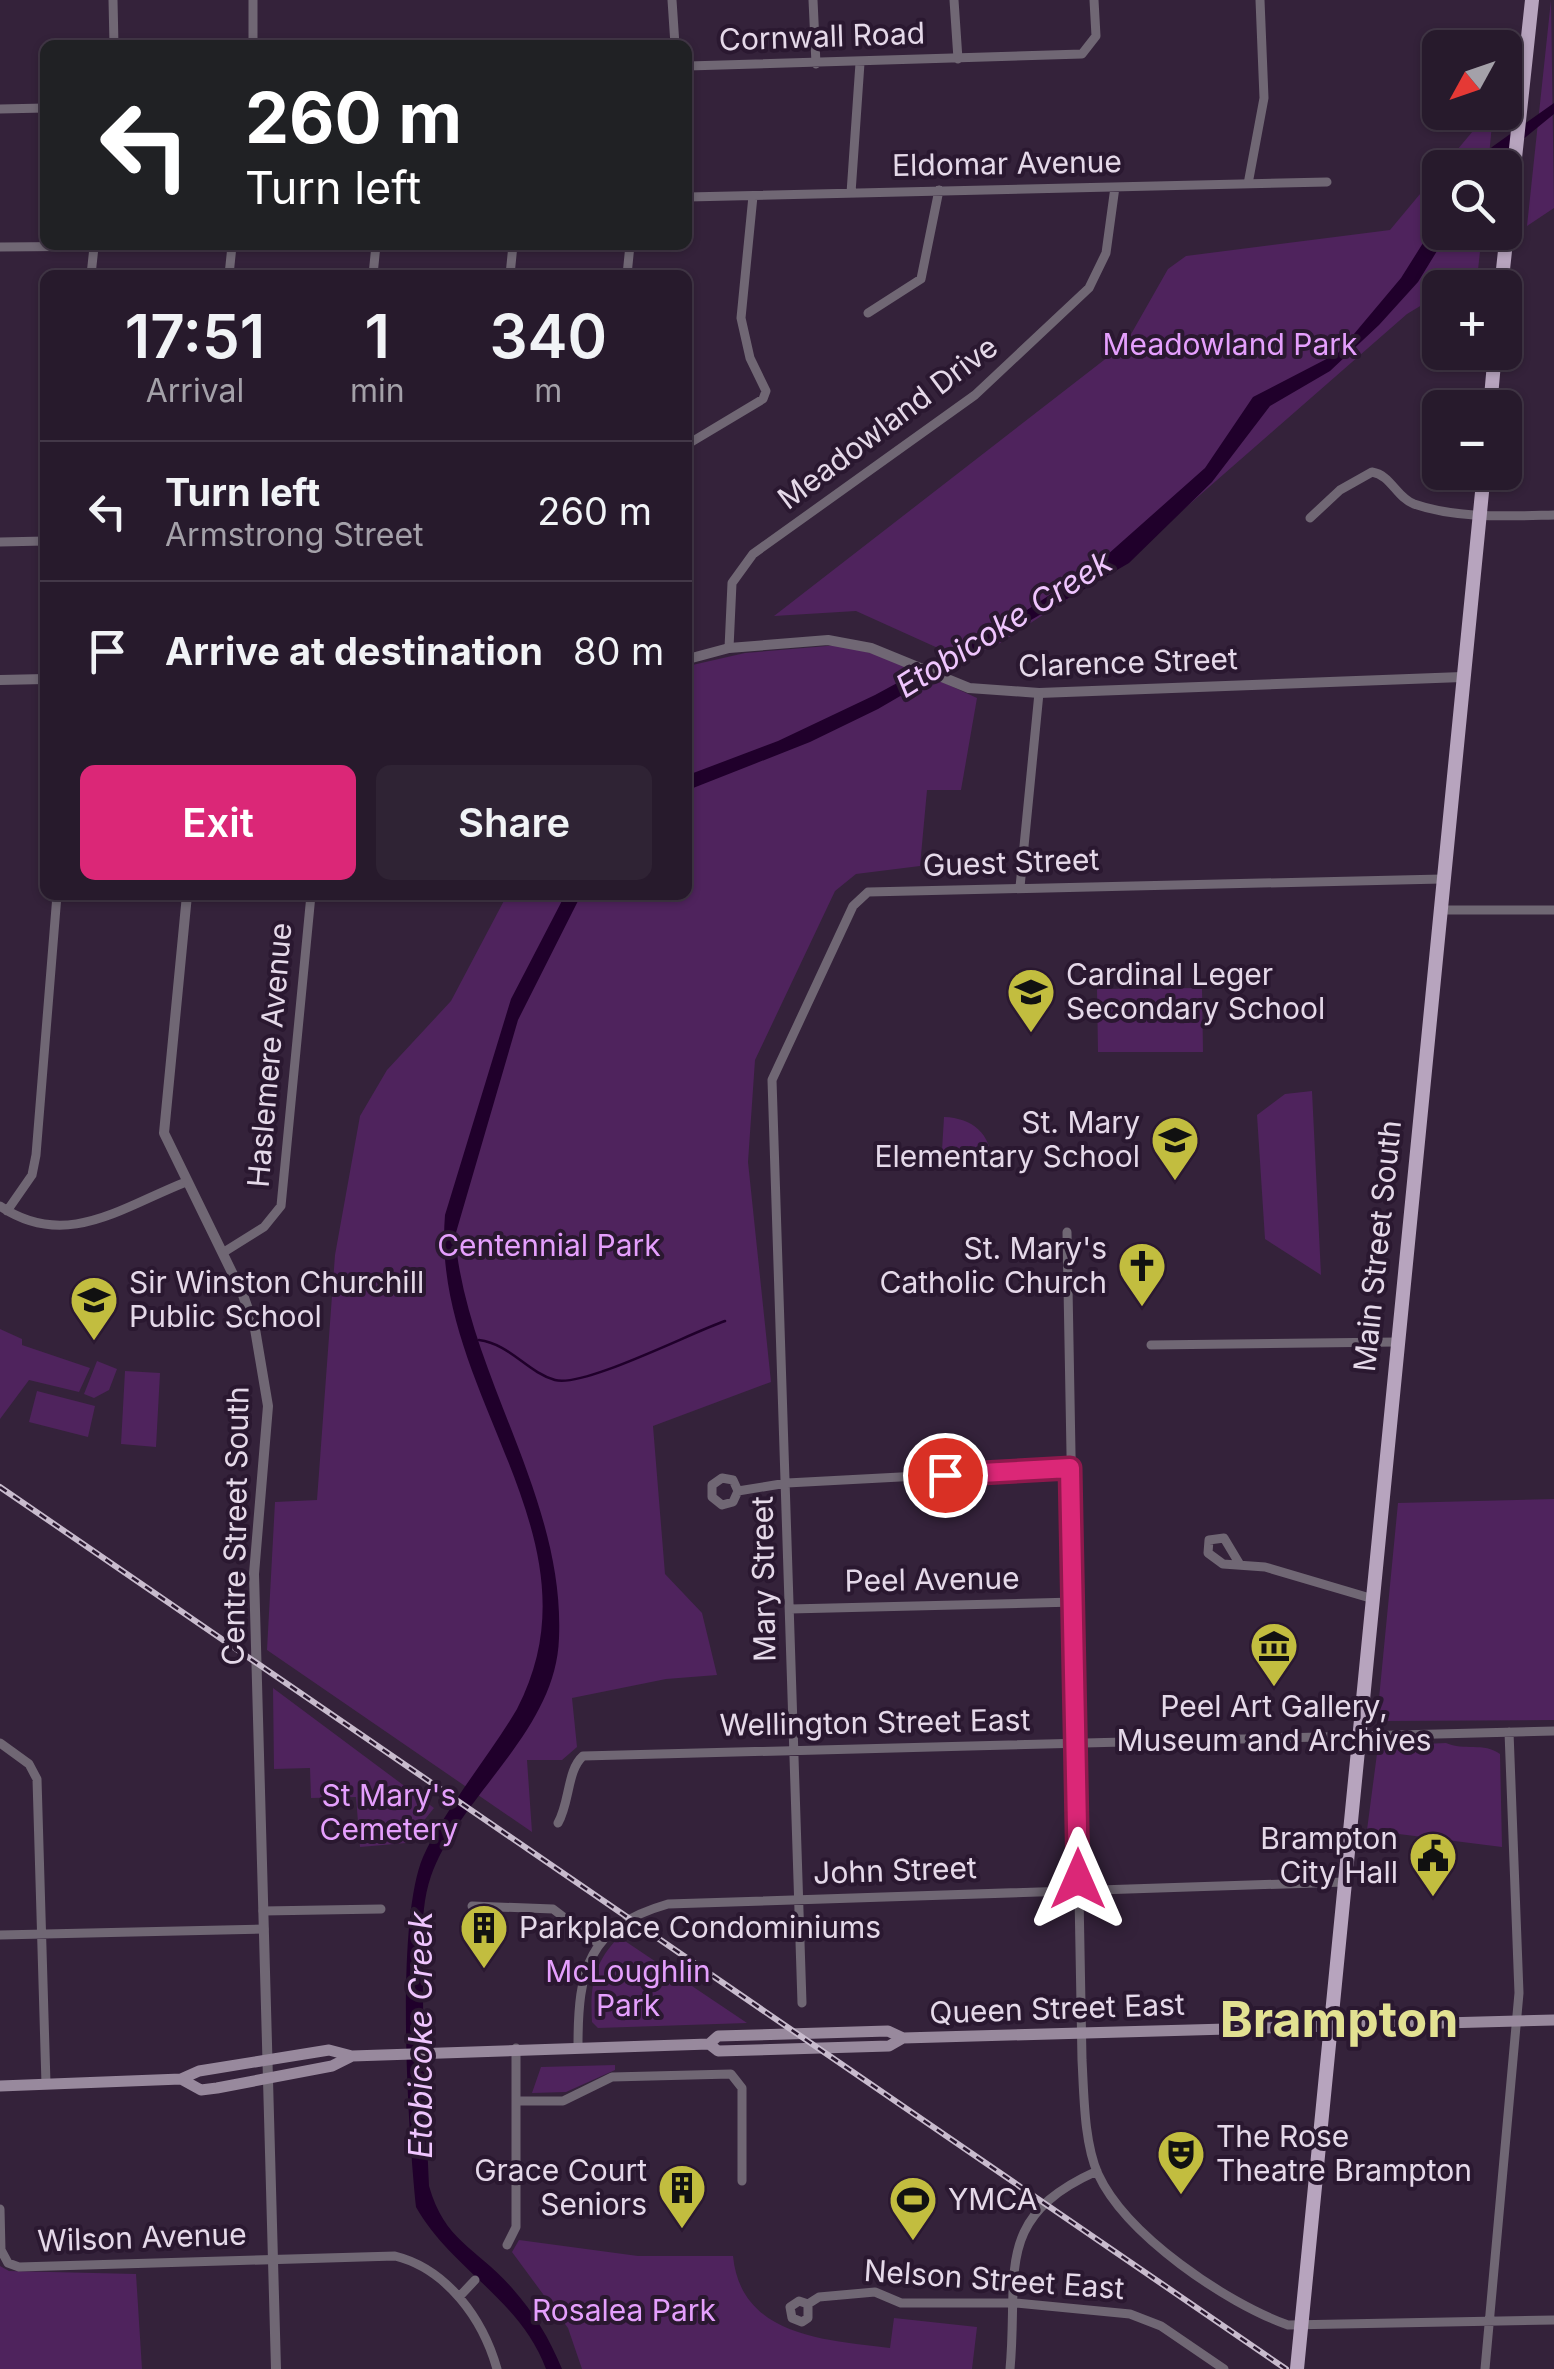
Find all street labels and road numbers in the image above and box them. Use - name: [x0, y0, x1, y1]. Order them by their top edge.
- street label: Cornwall Road: [718, 14, 926, 58]
- street label: Eldomar Avenue: [892, 143, 1122, 183]
- street label: Meadowland Drive: [771, 328, 1004, 516]
- street label: Clarence Street: [1018, 640, 1239, 684]
- street label: Guest Street: [922, 841, 1100, 883]
- street label: Haslemere Avenue: [239, 921, 299, 1189]
- street label: Main Street South: [1346, 1118, 1408, 1374]
- street label: Centre Street South: [215, 1386, 255, 1666]
- street label: Mary Street: [744, 1496, 782, 1662]
- street label: Peel Avenue: [844, 1559, 1020, 1599]
- street label: Wellington Street East: [719, 1701, 1031, 1743]
- street label: John Street: [813, 1849, 978, 1891]
- street label: Queen Street East: [929, 1986, 1185, 2030]
- street label: Wilson Avenue: [37, 2215, 247, 2259]
- street label: Nelson Street East: [863, 2252, 1126, 2306]

